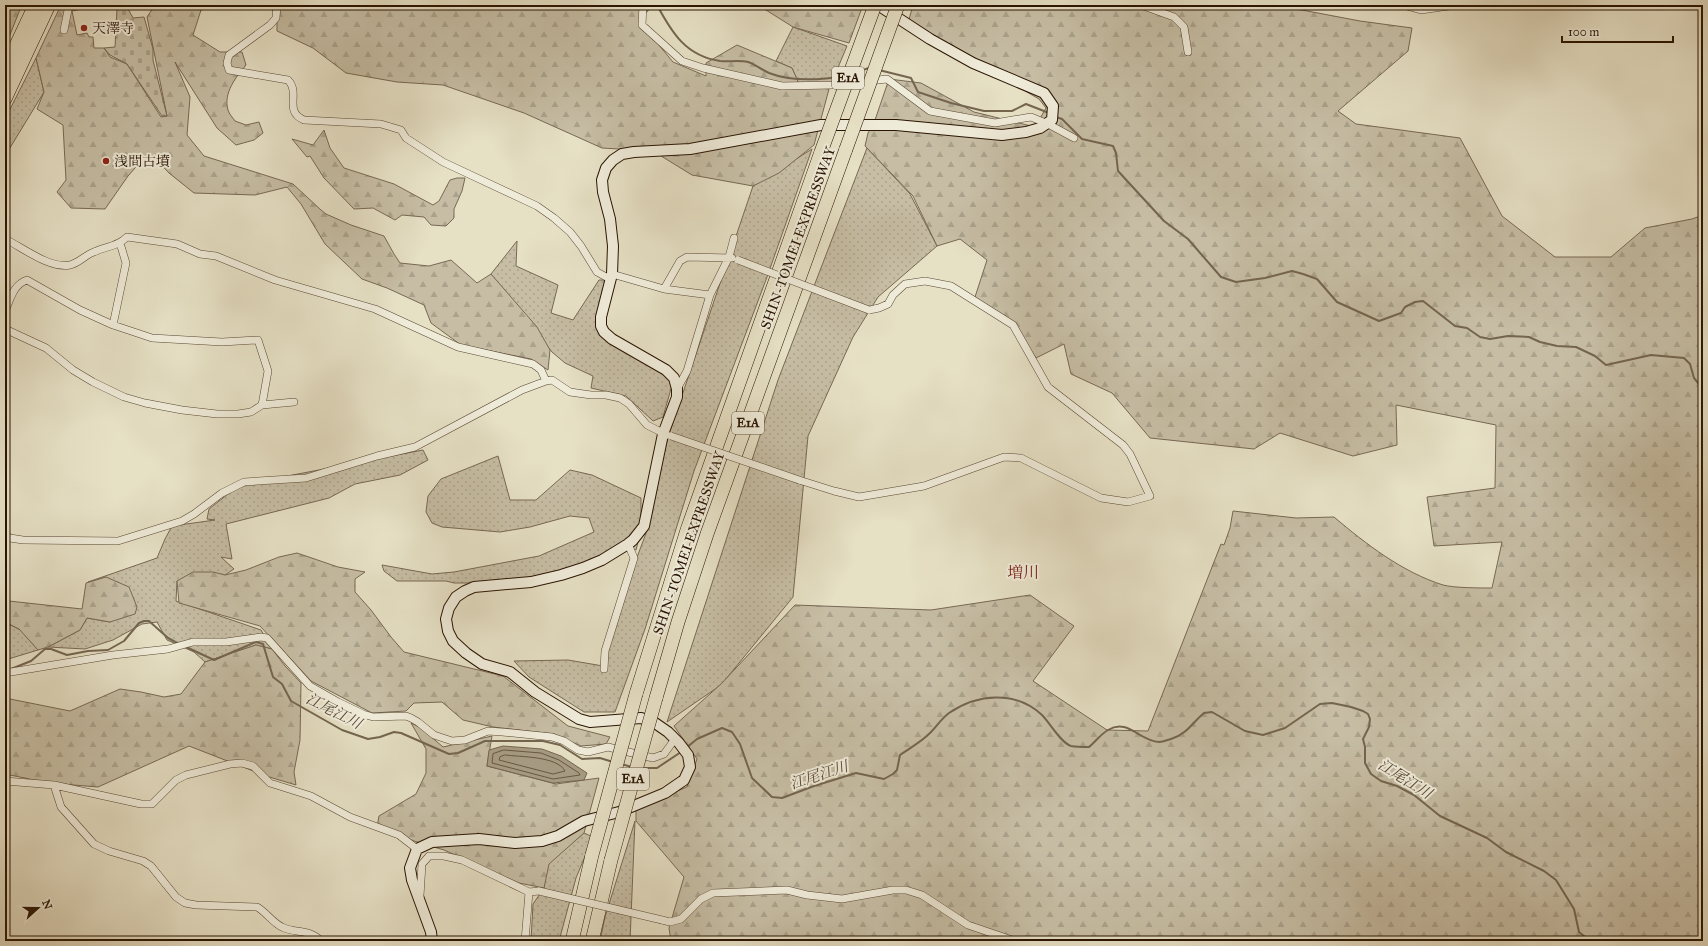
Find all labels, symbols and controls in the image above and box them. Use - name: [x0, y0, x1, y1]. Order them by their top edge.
- scale bar: [1562, 18, 1673, 44]
- place label: 天澤寺: [92, 20, 134, 37]
- marker: 天澤寺: [79, 23, 89, 33]
- text: 100 m: [1568, 25, 1599, 39]
- road number: E1A: [832, 67, 864, 89]
- street label: SHIN-TOMEI EXPRESSWAY: [757, 143, 839, 332]
- place label: 浅間古墳: [114, 153, 170, 170]
- marker: 浅間古墳: [101, 156, 111, 166]
- road number: E1A: [732, 412, 764, 434]
- street label: SHIN-TOMEI EXPRESSWAY: [650, 448, 729, 637]
- district label: 増川: [1007, 563, 1039, 582]
- water label: 江尾江川: [303, 689, 367, 734]
- water label: 江尾江川: [1375, 755, 1437, 804]
- water label: 江尾江川: [788, 757, 852, 793]
- road number: E1A: [617, 768, 649, 790]
- north arrow: [18, 888, 58, 928]
- text: N: [39, 898, 55, 912]

